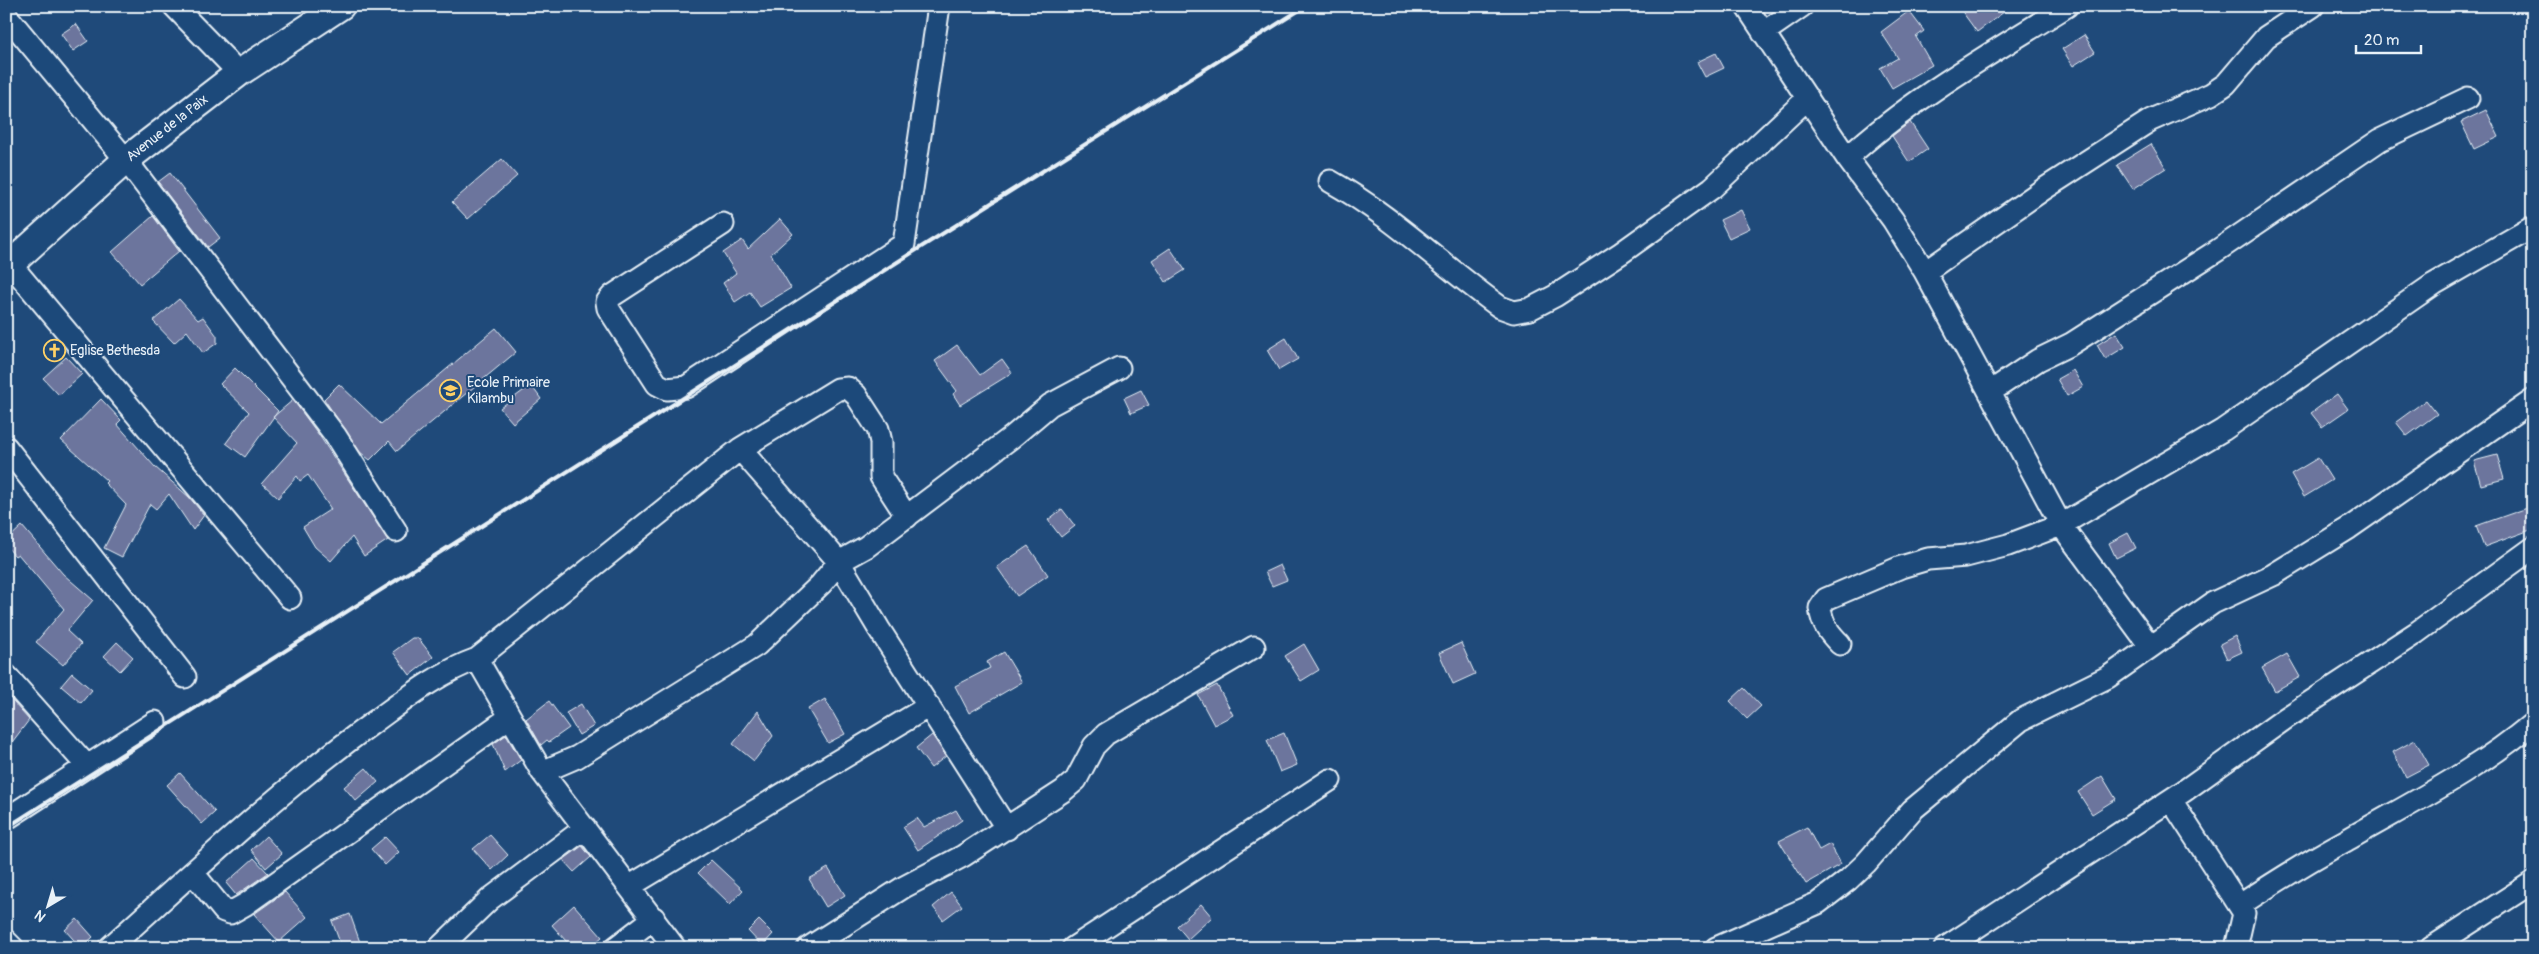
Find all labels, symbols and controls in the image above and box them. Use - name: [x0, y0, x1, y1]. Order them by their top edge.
- scale bar: [2356, 22, 2422, 54]
- text: 20 m: [2364, 31, 2399, 50]
- street label: Avenue de la Paix: [123, 91, 211, 165]
- church icon: Eglise Bethesda: [42, 338, 66, 362]
- place label: Eglise Bethesda: [70, 342, 160, 359]
- place label: Ecole Primaire Kilambu: [467, 374, 550, 407]
- school or university icon: Ecole Primaire Kilambu: [439, 378, 463, 402]
- north arrow: [22, 882, 72, 932]
- text: N: [31, 906, 49, 925]

